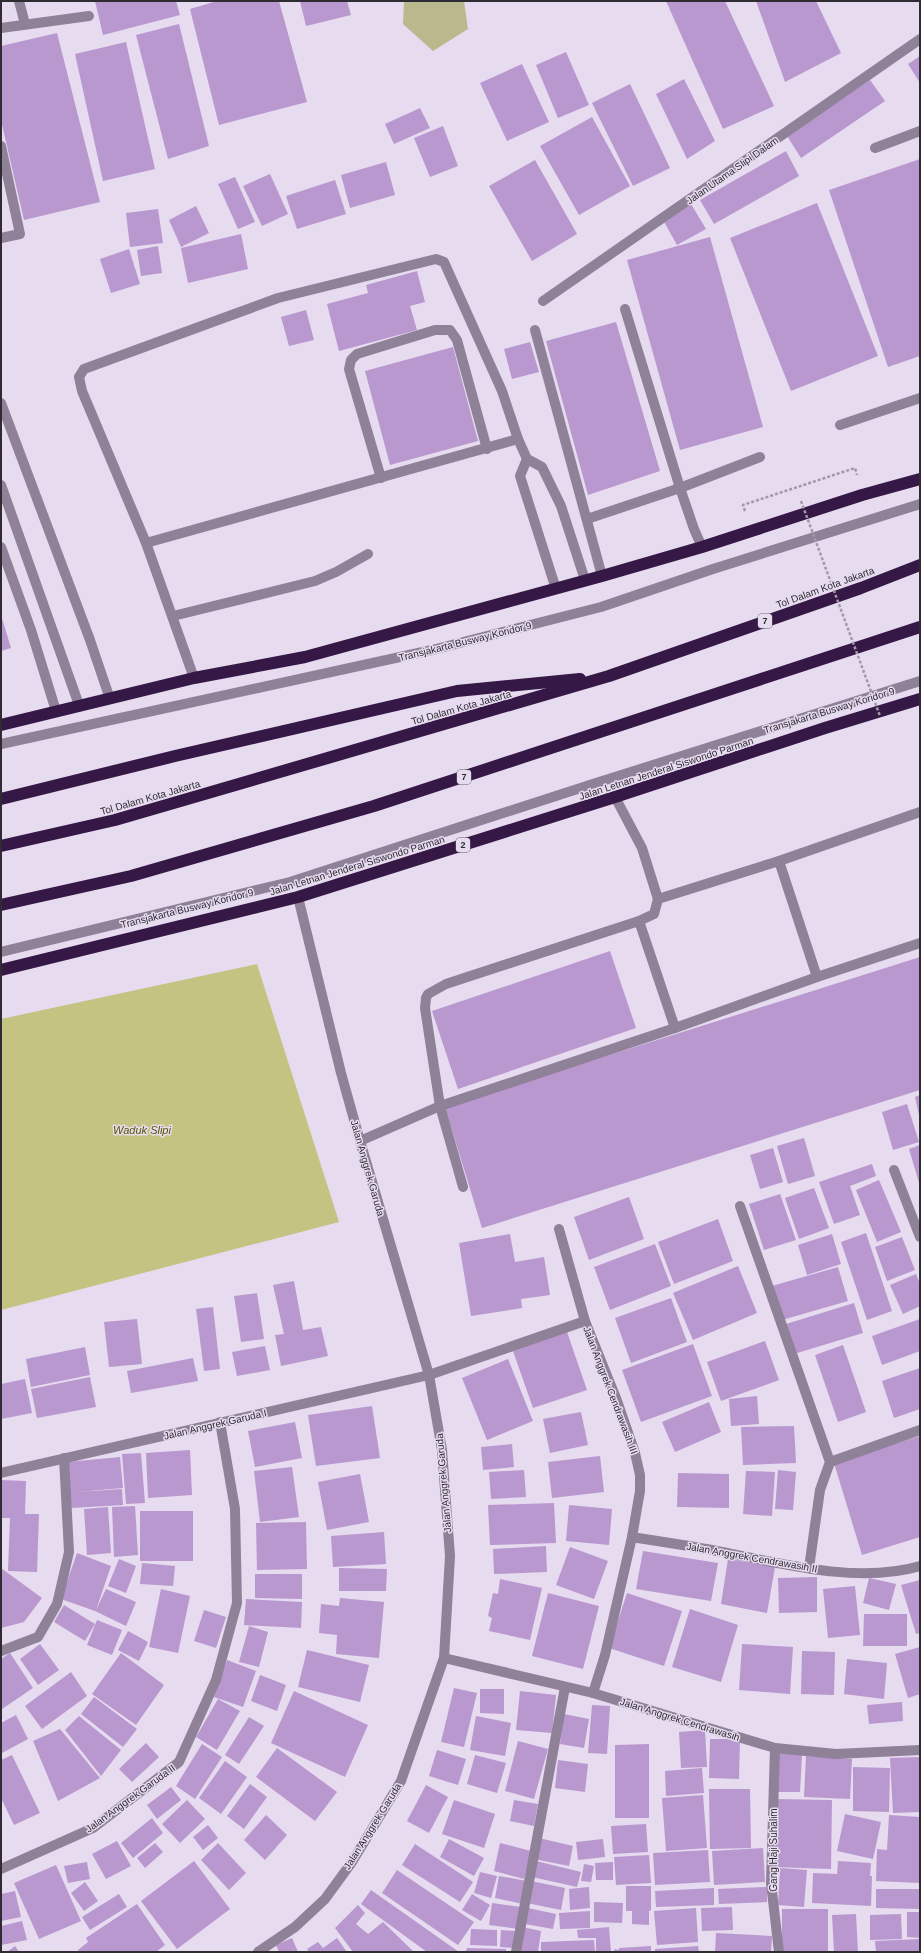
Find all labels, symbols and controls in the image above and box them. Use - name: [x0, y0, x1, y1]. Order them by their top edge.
- street label: Jalan Utama Slipi Dalam: [684, 135, 780, 206]
- street label: Tol Dalam Kota Jakarta: [775, 564, 876, 610]
- road number: 7: [758, 614, 772, 628]
- street label: Transjakarta Busway Koridor 9: [398, 620, 533, 663]
- street label: Transjakarta Busway Koridor 9: [762, 685, 896, 736]
- street label: Tol Dalam Kota Jakarta: [410, 688, 513, 727]
- street label: Jalan Letnan Jenderal Siswondo Parman: [578, 735, 755, 802]
- road number: 7: [457, 770, 471, 784]
- street label: Tol Dalam Kota Jakarta: [99, 778, 202, 817]
- street label: Jalan Letnan Jenderal Siswondo Parman: [268, 834, 446, 897]
- road number: 2: [456, 838, 470, 852]
- street label: Transjakarta Busway Koridor 9: [120, 887, 255, 930]
- street label: Jalan Anggrek Garuda: [349, 1119, 387, 1218]
- water label: Waduk Slipi: [113, 1124, 171, 1136]
- street label: Jalan Anggrek Cendrawasih III: [581, 1325, 640, 1455]
- street label: Jalan Anggrek Garuda I: [163, 1407, 268, 1442]
- street label: Jalan Anggrek Garuda: [434, 1432, 453, 1533]
- street label: Jalan Anggrek Cendrawasih II: [686, 1541, 818, 1574]
- street label: Jalan Anggrek Cendrawasih: [619, 1696, 741, 1743]
- street label: Jalan Anggrek Garuda II: [83, 1762, 177, 1835]
- street label: Jalan Anggrek Garuda: [341, 1781, 404, 1871]
- street label: Gang Haji Suhalim: [768, 1808, 779, 1892]

